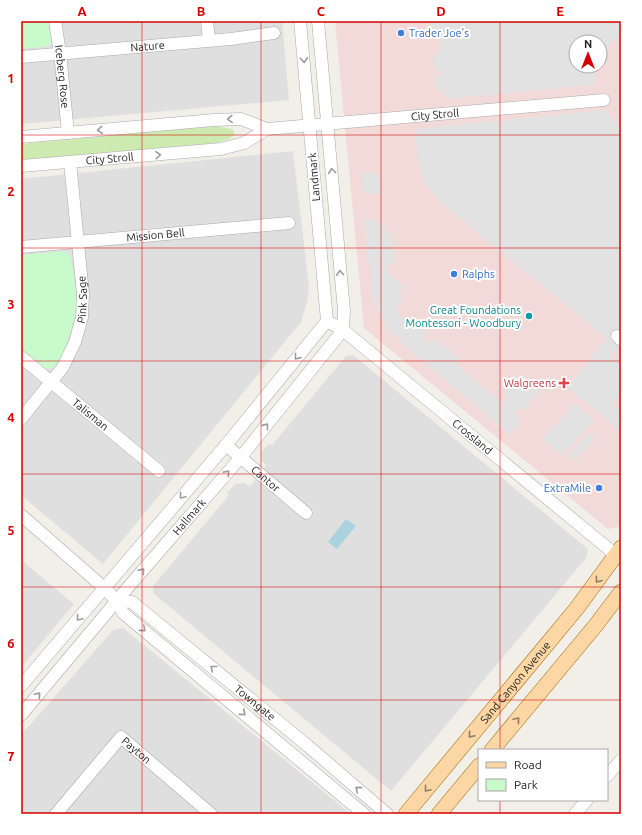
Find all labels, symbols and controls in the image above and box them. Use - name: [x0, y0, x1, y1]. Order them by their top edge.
- text: A: [77, 4, 87, 18]
- text: B: [197, 4, 206, 18]
- text: C: [317, 4, 326, 18]
- text: D: [436, 4, 446, 18]
- text: E: [556, 4, 564, 18]
- place label: Trader Joe's: [409, 27, 469, 39]
- marker: Trader Joe's: [396, 28, 406, 38]
- north arrow: [568, 34, 608, 74]
- text: N: [584, 38, 592, 50]
- street label: Nature: [130, 39, 165, 54]
- street label: Iceberg Rose: [53, 44, 71, 109]
- one-way arrow: [299, 57, 308, 63]
- text: 1: [7, 71, 15, 85]
- street label: City Stroll: [410, 106, 460, 123]
- one-way arrow: [227, 115, 233, 123]
- one-way arrow: [97, 125, 103, 134]
- street label: City Stroll: [85, 150, 134, 166]
- one-way arrow: [154, 150, 161, 159]
- street label: Landmark: [306, 152, 322, 202]
- one-way arrow: [327, 168, 336, 174]
- text: 2: [7, 184, 15, 198]
- street label: Mission Bell: [126, 226, 185, 244]
- place label: Ralphs: [462, 268, 495, 280]
- marker: Ralphs: [449, 269, 459, 279]
- one-way arrow: [336, 270, 345, 276]
- street label: Pink Sage: [75, 275, 89, 325]
- text: 3: [7, 297, 15, 311]
- place label: Great Foundations Montessori - Woodbury: [406, 304, 522, 329]
- marker: Great Foundations Montessori - Woodbury: [524, 311, 534, 321]
- one-way arrow: [295, 352, 302, 360]
- place label: Walgreens: [504, 377, 556, 389]
- marker: Walgreens: [559, 378, 569, 388]
- street label: Talisman: [70, 396, 111, 433]
- text: 4: [7, 410, 15, 424]
- street label: Crossland: [450, 417, 495, 457]
- one-way arrow: [261, 424, 268, 431]
- street label: Cantor: [249, 463, 283, 495]
- one-way arrow: [223, 470, 230, 477]
- place label: ExtraMile: [544, 482, 591, 494]
- marker: ExtraMile: [594, 483, 604, 493]
- one-way arrow: [180, 491, 187, 498]
- street label: Hallmark: [170, 496, 208, 537]
- text: 5: [7, 523, 15, 537]
- one-way arrow: [138, 568, 145, 576]
- one-way arrow: [595, 575, 602, 582]
- one-way arrow: [77, 613, 84, 620]
- one-way arrow: [138, 625, 145, 632]
- text: 6: [7, 636, 15, 650]
- street label: Sand Canyon Avenue: [478, 639, 553, 726]
- one-way arrow: [210, 666, 217, 673]
- street label: Towngate: [232, 682, 278, 723]
- one-way arrow: [33, 692, 41, 700]
- one-way arrow: [238, 708, 245, 715]
- one-way arrow: [513, 717, 520, 725]
- one-way arrow: [469, 730, 476, 737]
- street label: Payton: [119, 734, 153, 766]
- text: 7: [7, 749, 15, 763]
- legend: [478, 749, 608, 801]
- text: Road: [514, 758, 542, 771]
- text: Park: [514, 778, 538, 791]
- one-way arrow: [424, 784, 431, 791]
- one-way arrow: [355, 786, 362, 793]

